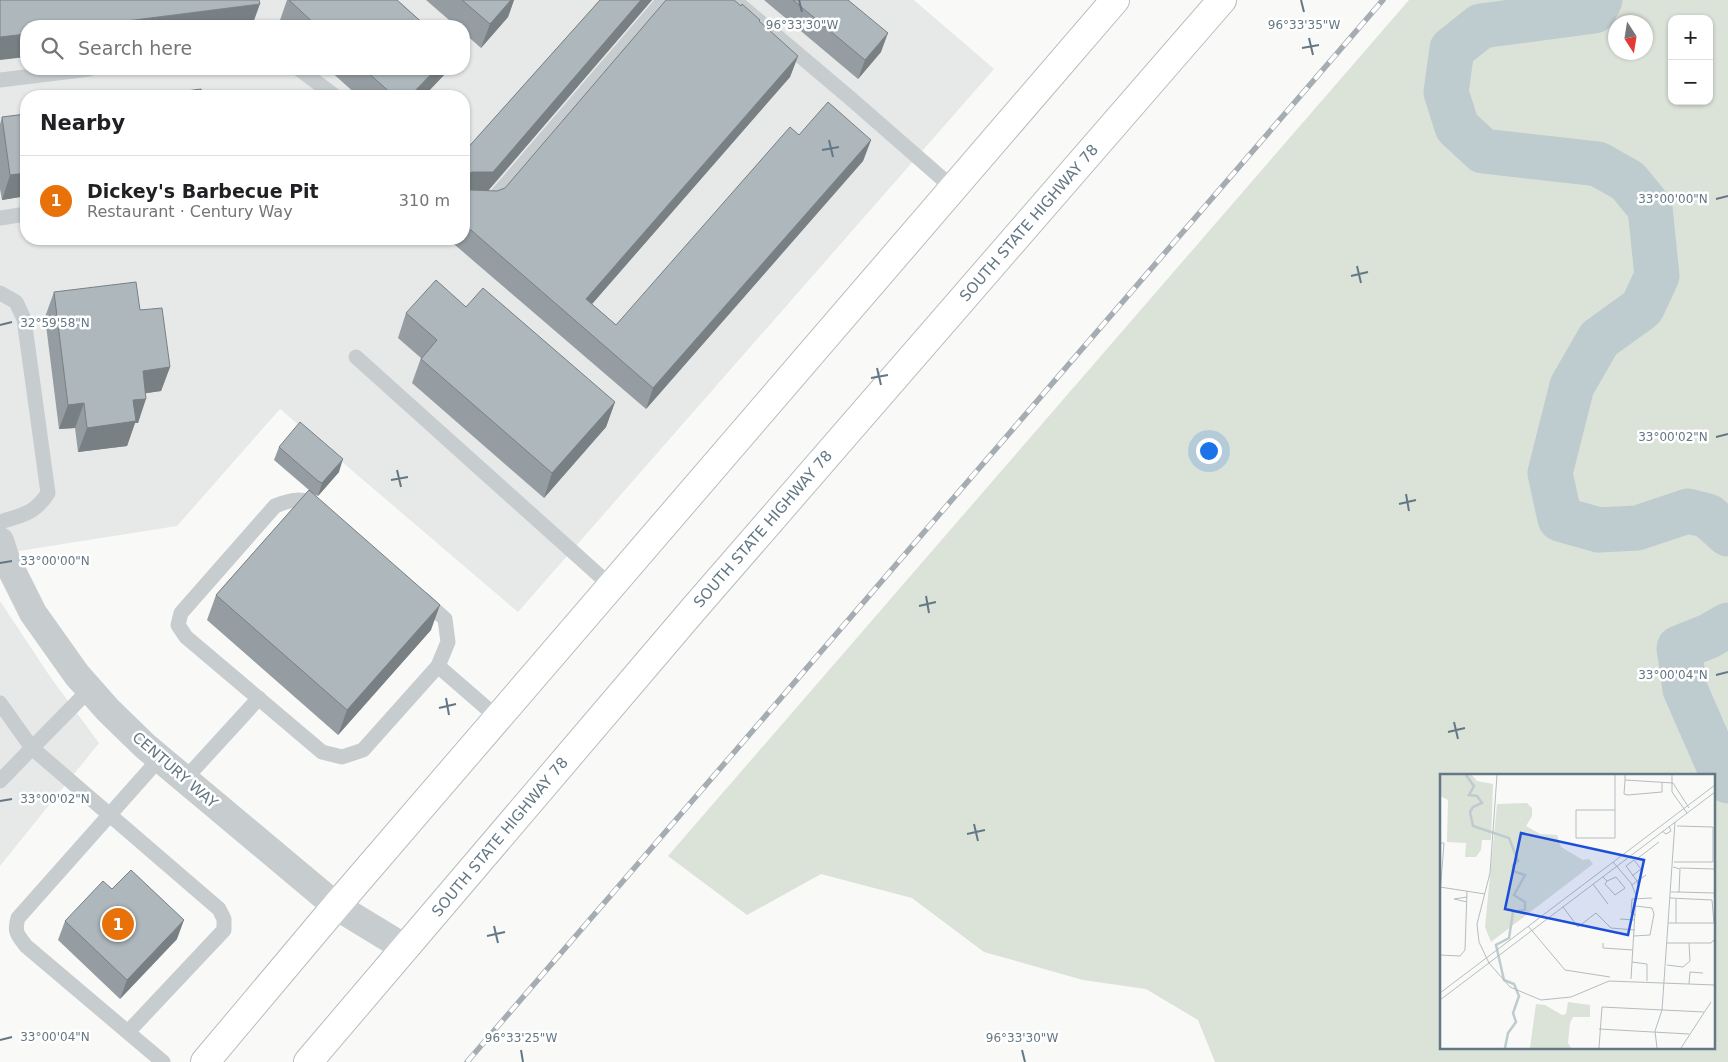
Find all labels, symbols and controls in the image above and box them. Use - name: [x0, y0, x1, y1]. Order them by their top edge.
- north arrow: [1608, 15, 1653, 60]
- map controls: [1668, 15, 1713, 105]
- button: +: [1668, 15, 1713, 60]
- text: 96°33'30"W: [766, 18, 838, 32]
- text: 96°33'35"W: [1268, 18, 1340, 32]
- search box: [20, 20, 470, 75]
- icon: search: [38, 34, 66, 62]
- text: Search here: [78, 37, 192, 59]
- button: −: [1668, 60, 1713, 105]
- text: Nearby: [40, 111, 125, 135]
- street label: SOUTH STATE HIGHWAY 78: [956, 141, 1102, 305]
- text: Dickey's Barbecue Pit: [87, 180, 319, 202]
- text: 1: [50, 191, 62, 210]
- text: 310 m: [399, 191, 450, 210]
- text: 33°00'00"N: [1638, 192, 1708, 206]
- text: Restaurant · Century Way: [87, 202, 293, 221]
- text: 32°59'58"N: [20, 316, 90, 330]
- text: 33°00'02"N: [1638, 430, 1708, 444]
- your location: [1196, 438, 1222, 464]
- street label: SOUTH STATE HIGHWAY 78: [690, 447, 836, 611]
- text: 33°00'00"N: [20, 554, 90, 568]
- text: 33°00'04"N: [1638, 668, 1708, 682]
- street label: CENTURY WAY: [129, 728, 222, 812]
- street label: SOUTH STATE HIGHWAY 78: [428, 754, 572, 920]
- inset map: [1440, 774, 1716, 1050]
- text: 33°00'02"N: [20, 792, 90, 806]
- pin: 1: [102, 905, 134, 943]
- text: 33°00'04"N: [20, 1030, 90, 1044]
- text: 96°33'25"W: [485, 1031, 557, 1045]
- text: 96°33'30"W: [986, 1031, 1058, 1045]

